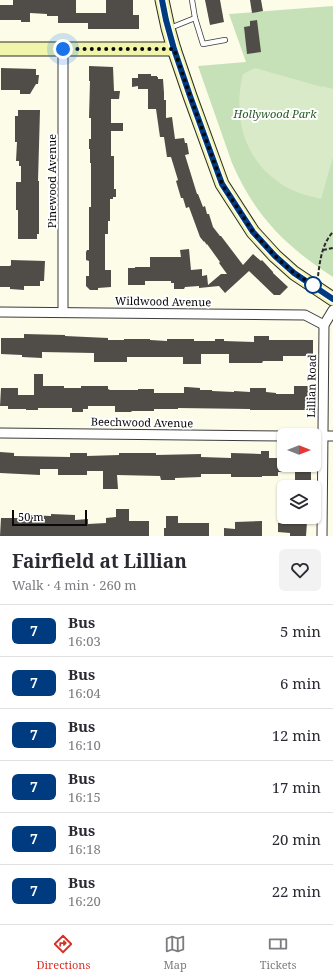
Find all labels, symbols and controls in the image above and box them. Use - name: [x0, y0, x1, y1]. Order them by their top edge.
- your location: [53, 39, 73, 59]
- park label: Hollywood Park: [233, 106, 317, 121]
- street label: Pinewood Avenue: [44, 134, 59, 228]
- unlabelled marker: [304, 276, 322, 294]
- street label: Wildwood Avenue: [115, 293, 211, 309]
- street label: Lillian Road: [303, 354, 319, 418]
- street label: Beechwood Avenue: [91, 414, 193, 430]
- north arrow: [277, 428, 321, 472]
- map controls: [277, 428, 321, 524]
- button: layers: [277, 480, 321, 524]
- scale bar: [12, 508, 87, 527]
- text: 50 m: [18, 509, 44, 524]
- text: Fairfield at Lillian: [12, 548, 187, 574]
- button: heart: [279, 549, 321, 591]
- text: Walk · 4 min · 260 m: [12, 576, 137, 594]
- text: Bus: [68, 612, 95, 632]
- text: 7: [30, 621, 38, 640]
- text: 5 min: [280, 621, 321, 641]
- text: 16:03: [68, 632, 101, 650]
- text: Bus: [68, 664, 95, 684]
- text: 7: [30, 673, 38, 692]
- text: 6 min: [280, 673, 321, 693]
- text: 16:04: [68, 684, 101, 702]
- text: Bus: [68, 716, 95, 736]
- text: 7: [30, 725, 38, 744]
- text: 12 min: [272, 725, 321, 745]
- text: 16:10: [68, 736, 101, 754]
- text: Bus: [68, 768, 95, 788]
- text: 7: [30, 777, 38, 796]
- text: 17 min: [272, 777, 321, 797]
- text: 16:15: [68, 788, 101, 806]
- text: Bus: [68, 820, 95, 840]
- text: 7: [30, 829, 38, 848]
- text: 20 min: [272, 829, 321, 849]
- text: 16:18: [68, 840, 101, 858]
- text: Bus: [68, 872, 95, 892]
- text: 7: [30, 881, 38, 900]
- text: 22 min: [272, 881, 321, 901]
- text: 16:20: [68, 892, 101, 910]
- tab: Directions: [37, 933, 90, 972]
- tab: Map: [163, 933, 187, 972]
- tab: Tickets: [260, 933, 296, 972]

